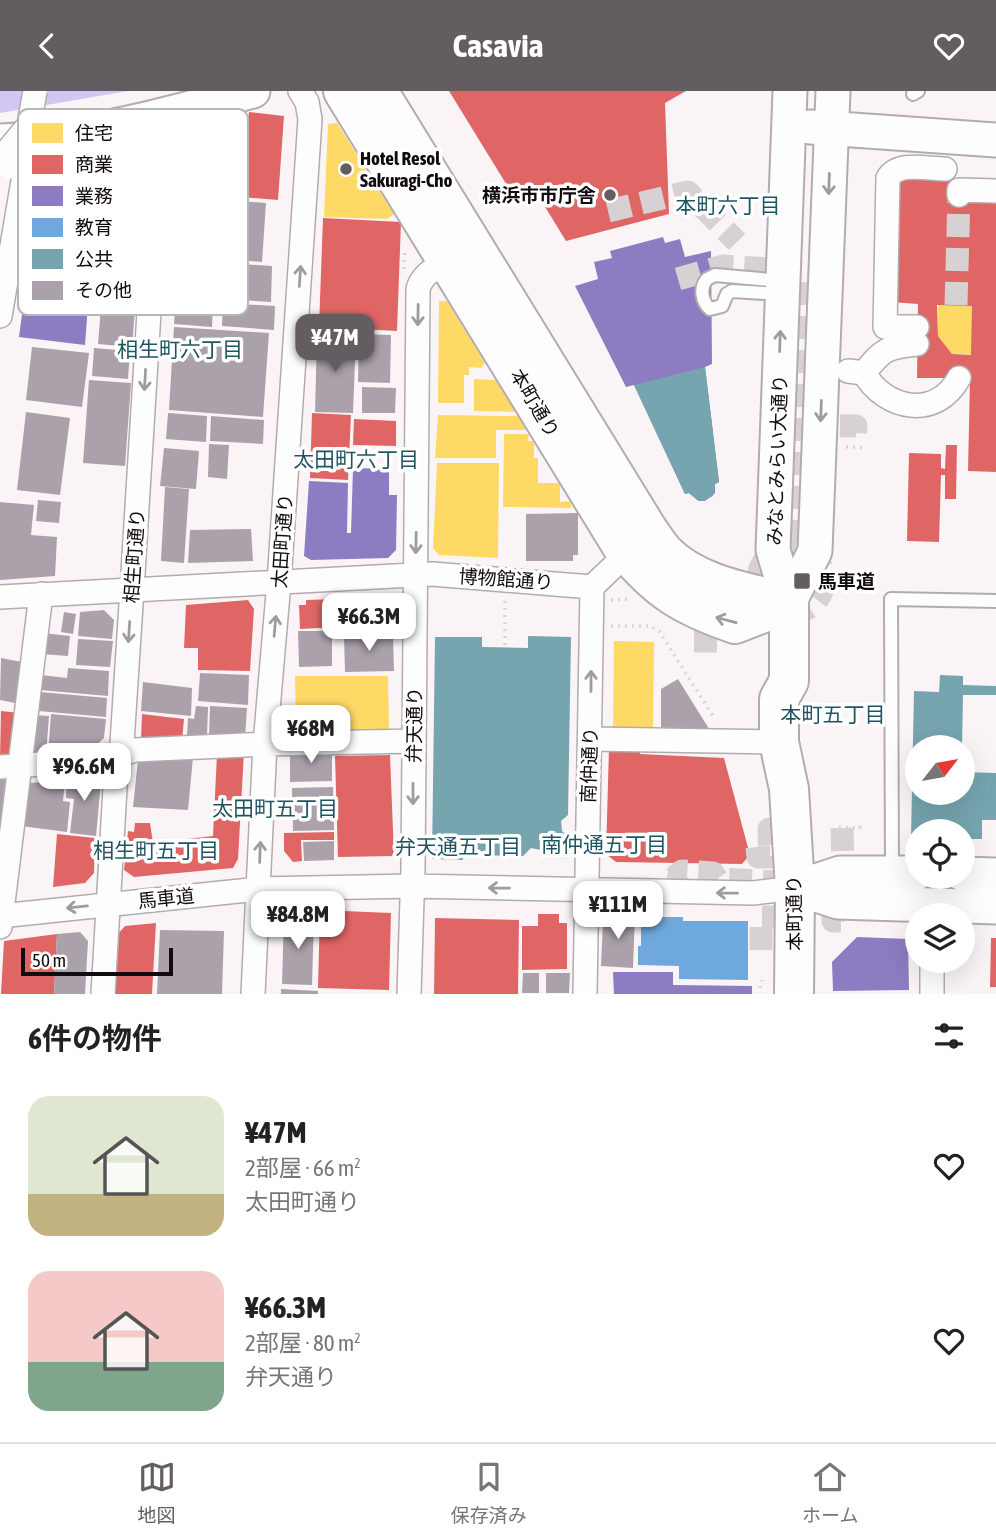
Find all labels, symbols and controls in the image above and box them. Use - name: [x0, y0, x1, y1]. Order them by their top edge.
- icon: back: [28, 27, 66, 65]
- text: Casavia: [453, 27, 543, 64]
- icon: heart: [930, 27, 968, 65]
- legend: [18, 109, 248, 315]
- text: 住宅: [75, 122, 113, 144]
- place label: Hotel Resol Sakuragi-Cho: [360, 147, 452, 191]
- text: 商業: [75, 153, 113, 175]
- marker: Hotel Resol Sakuragi-Cho: [338, 161, 354, 177]
- one-way arrow: [823, 172, 836, 195]
- place label: 横浜市市庁舎: [482, 184, 596, 206]
- text: 業務: [75, 185, 113, 207]
- marker: 横浜市市庁舎: [602, 187, 618, 203]
- district label: 本町六丁目: [676, 193, 781, 217]
- text: 教育: [75, 216, 113, 238]
- text: 公共: [75, 248, 113, 270]
- one-way arrow: [293, 265, 306, 288]
- text: その他: [75, 279, 132, 301]
- one-way arrow: [411, 303, 425, 326]
- pin: ¥47M: [294, 315, 376, 374]
- text: ¥47M: [311, 324, 359, 350]
- one-way arrow: [774, 330, 787, 353]
- district label: 相生町六丁目: [117, 337, 243, 361]
- street label: 本町通り: [506, 365, 564, 441]
- one-way arrow: [138, 369, 151, 391]
- street label: みなとみらい大通り: [763, 374, 791, 546]
- one-way arrow: [814, 399, 827, 422]
- district label: 太田町六丁目: [293, 447, 419, 471]
- street label: 太田町通り: [268, 493, 296, 589]
- street label: 相生町通り: [120, 508, 148, 604]
- one-way arrow: [409, 531, 423, 554]
- street label: 博物館通り: [458, 565, 554, 593]
- place label: 馬車道: [818, 570, 875, 592]
- marker: 馬車道: [792, 571, 812, 591]
- pin: ¥66.3M: [312, 594, 426, 653]
- text: ¥66.3M: [338, 603, 400, 629]
- one-way arrow: [715, 613, 737, 626]
- one-way arrow: [269, 615, 282, 637]
- one-way arrow: [122, 620, 135, 643]
- one-way arrow: [584, 670, 598, 693]
- street label: 弁天通り: [402, 687, 426, 763]
- district label: 本町五丁目: [781, 702, 886, 726]
- pin: ¥68M: [270, 705, 352, 765]
- text: ¥68M: [287, 715, 335, 741]
- street label: 南仲通り: [577, 727, 601, 803]
- north arrow: [905, 735, 975, 805]
- map controls: [905, 735, 975, 973]
- pin: ¥96.6M: [27, 743, 141, 803]
- text: ¥96.6M: [53, 753, 115, 779]
- one-way arrow: [406, 783, 420, 806]
- district label: 太田町五丁目: [212, 796, 338, 820]
- button: locate: [905, 819, 975, 889]
- district label: 南仲通五丁目: [541, 832, 667, 856]
- district label: 弁天通五丁目: [395, 834, 521, 858]
- district label: 相生町五丁目: [93, 838, 219, 862]
- one-way arrow: [254, 841, 267, 864]
- street label: 本町通り: [782, 875, 806, 951]
- one-way arrow: [488, 881, 511, 894]
- pin: ¥111M: [569, 881, 667, 941]
- street label: 馬車道: [136, 884, 196, 912]
- one-way arrow: [715, 886, 738, 900]
- pin: ¥84.8M: [241, 891, 355, 951]
- text: ¥111M: [589, 891, 647, 917]
- one-way arrow: [66, 901, 89, 914]
- text: ¥84.8M: [267, 901, 329, 927]
- button: layers: [905, 903, 975, 973]
- scale bar: [21, 945, 173, 977]
- text: 50 m: [32, 949, 66, 971]
- icon: filters: [930, 1017, 968, 1055]
- text: 6件の物件: [28, 1021, 162, 1055]
- text: ¥47M: [245, 1115, 307, 1149]
- icon: home: [84, 1124, 168, 1208]
- icon: heart: [930, 1147, 968, 1185]
- text: 2部屋 · 66 m²: [245, 1155, 361, 1181]
- text: 太田町通り: [245, 1189, 360, 1215]
- text: ¥66.3M: [245, 1290, 326, 1324]
- icon: home: [84, 1299, 168, 1383]
- icon: heart: [930, 1322, 968, 1360]
- text: 2部屋 · 80 m²: [245, 1330, 361, 1356]
- text: 弁天通り: [245, 1364, 337, 1390]
- tab: 地図: [138, 1458, 176, 1527]
- tab: 保存済み: [451, 1458, 527, 1527]
- tab: ホーム: [802, 1458, 858, 1527]

